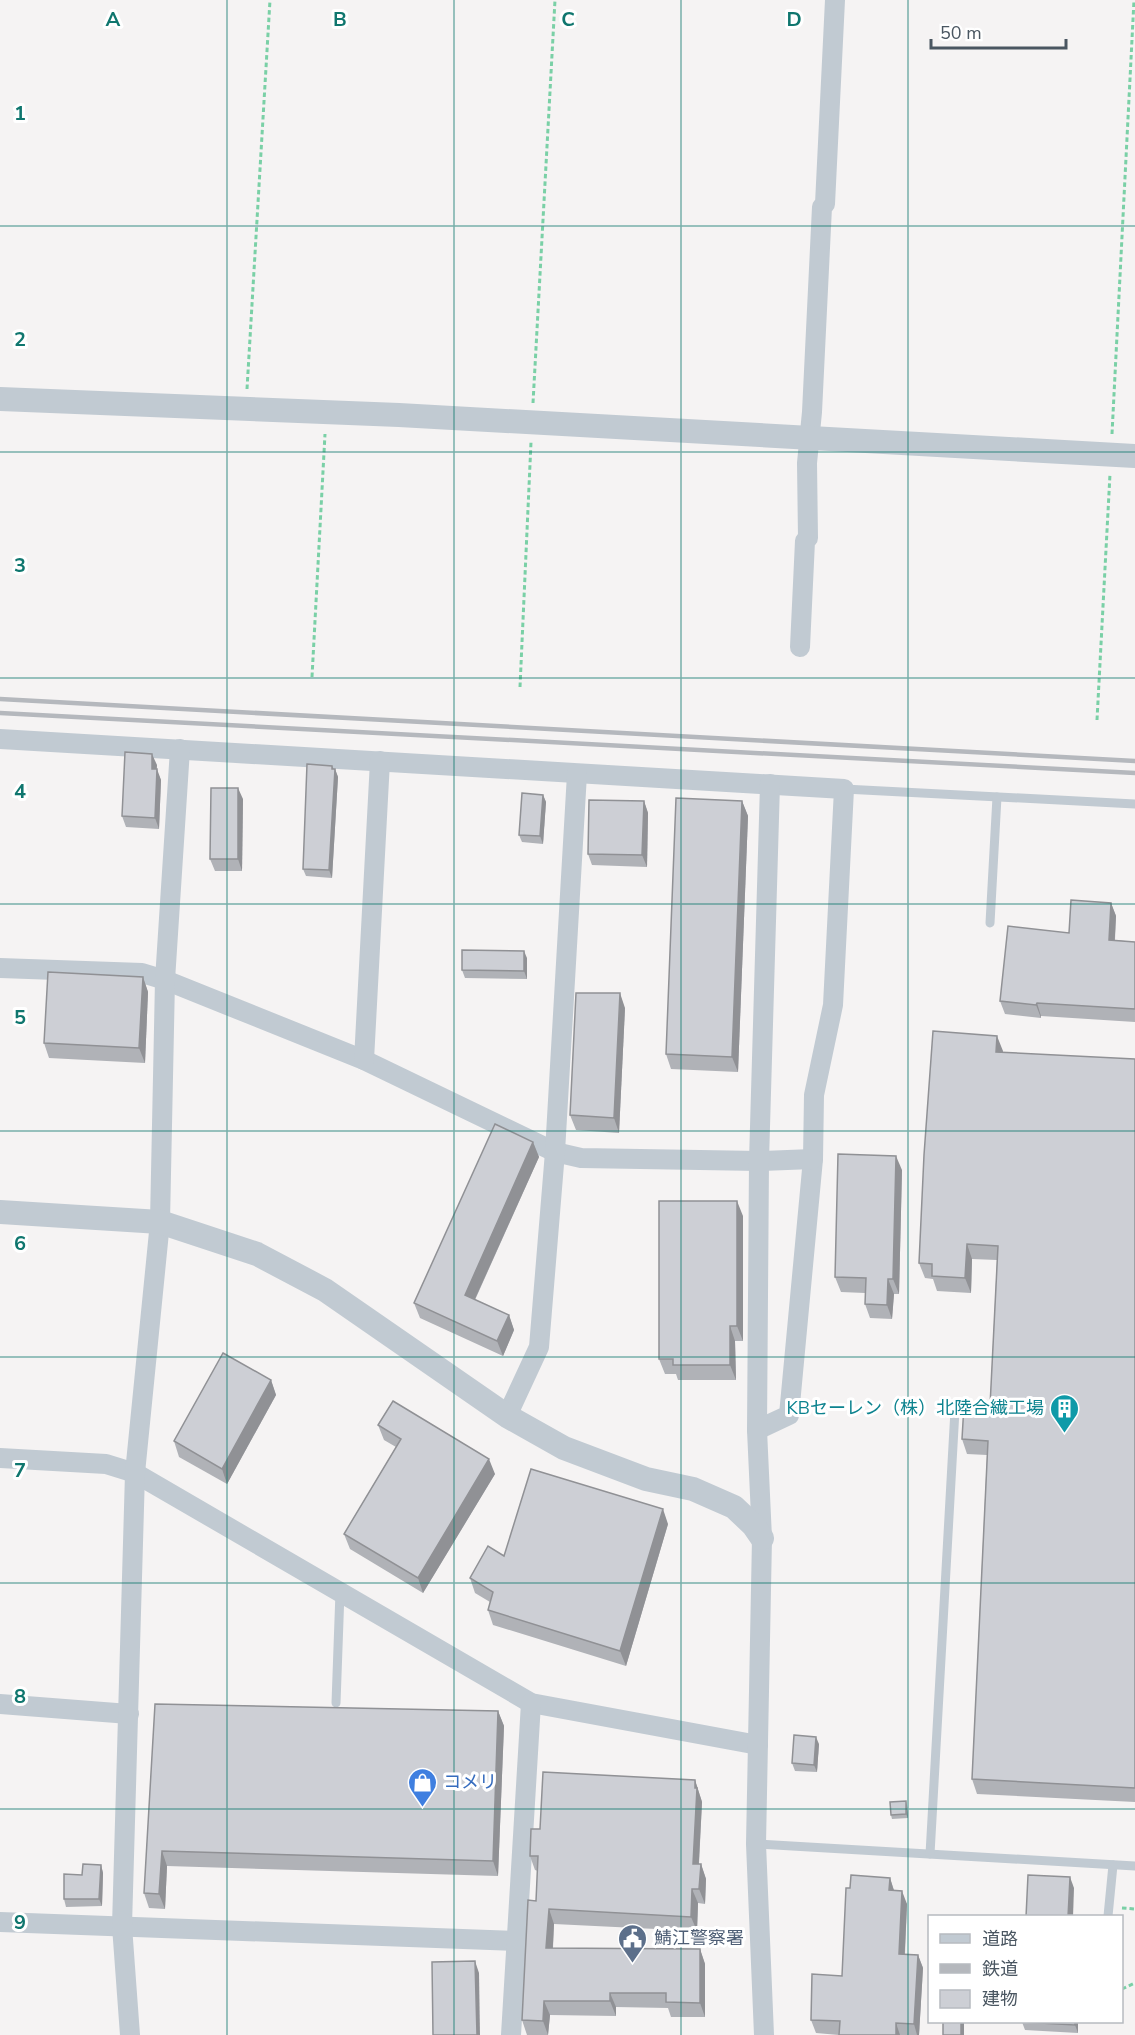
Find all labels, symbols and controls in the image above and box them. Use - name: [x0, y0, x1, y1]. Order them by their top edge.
- text: A: [106, 6, 121, 33]
- text: B: [333, 6, 347, 33]
- text: C: [561, 6, 575, 33]
- text: D: [786, 6, 802, 33]
- scale bar: [931, 12, 1066, 50]
- text: 50 m: [940, 21, 982, 45]
- text: 1: [14, 100, 26, 127]
- text: 2: [14, 326, 26, 353]
- text: 3: [14, 552, 26, 579]
- text: 4: [14, 778, 26, 805]
- text: 5: [14, 1004, 26, 1031]
- text: 6: [14, 1230, 26, 1257]
- building icon: KBセーレン（株）北陸合繊工場: [1049, 1392, 1081, 1434]
- place label: KBセーレン（株）北陸合繊工場: [787, 1396, 1044, 1420]
- text: 7: [14, 1457, 26, 1484]
- text: 8: [14, 1683, 26, 1710]
- shop icon: コメリ: [406, 1766, 438, 1808]
- place label: コメリ: [443, 1770, 497, 1794]
- text: 9: [14, 1909, 26, 1936]
- legend: [928, 1915, 1123, 2023]
- public building icon: 鯖江警察署: [617, 1922, 649, 1964]
- place label: 鯖江警察署: [654, 1926, 744, 1950]
- text: 道路: [982, 1927, 1018, 1951]
- text: 鉄道: [982, 1957, 1018, 1981]
- text: 建物: [982, 1987, 1018, 2011]

